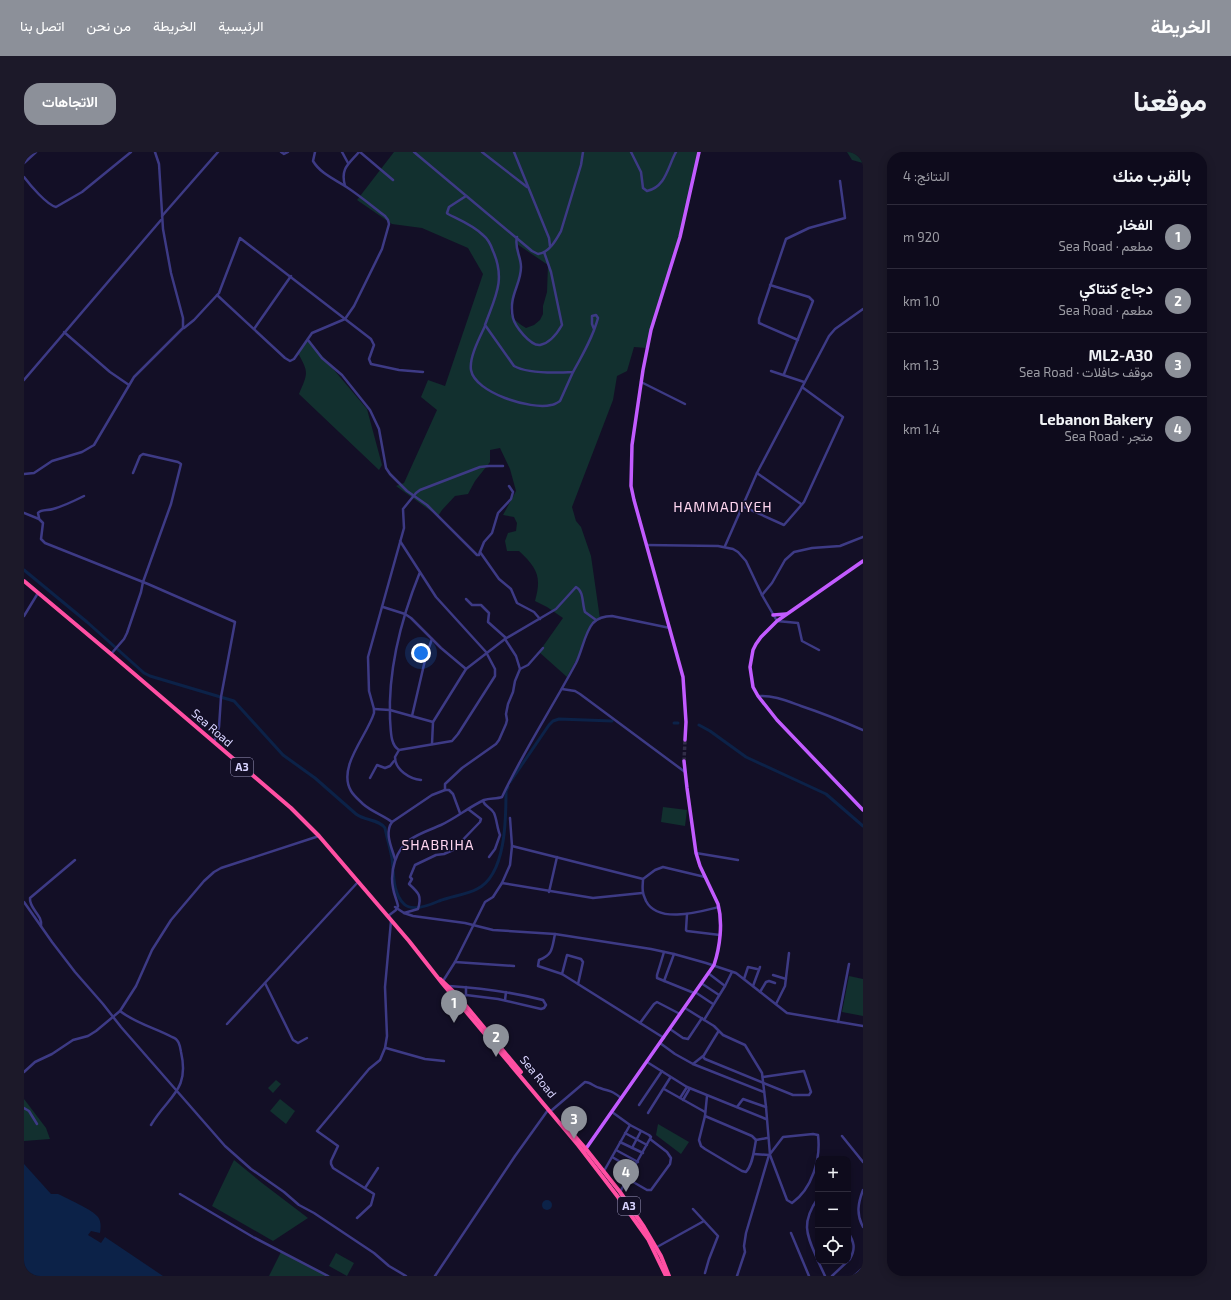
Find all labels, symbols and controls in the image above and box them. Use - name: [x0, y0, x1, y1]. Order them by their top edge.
- text: الخريطة: [1151, 14, 1211, 37]
- text: اتصل بنا: [20, 17, 65, 34]
- text: من نحن: [87, 17, 131, 34]
- text: الخريطة: [153, 17, 196, 34]
- text: الرئيسية: [218, 17, 264, 34]
- button: الاتجاهات: [24, 83, 116, 125]
- text: موقعنا: [1133, 83, 1207, 117]
- text: بالقرب منك: [1113, 165, 1191, 185]
- text: النتائج: 4: [903, 168, 949, 184]
- text: الفخار: [1117, 215, 1153, 233]
- text: 920 m: [903, 229, 940, 245]
- text: 1: [1175, 229, 1181, 245]
- text: مطعم · Sea Road: [1059, 238, 1153, 254]
- text: دجاج كنتاكي: [1079, 279, 1153, 297]
- text: 1.0 km: [903, 293, 940, 309]
- text: 2: [1174, 293, 1182, 309]
- text: مطعم · Sea Road: [1059, 302, 1153, 318]
- text: ML2-A30: [1089, 346, 1153, 364]
- text: 1.3 km: [903, 357, 939, 373]
- text: 3: [1174, 357, 1182, 373]
- text: موقف حافلات · Sea Road: [1019, 364, 1153, 380]
- text: Lebanon Bakery: [1039, 410, 1153, 428]
- text: 1.4 km: [903, 421, 940, 437]
- text: 4: [1174, 421, 1182, 437]
- text: متجر · Sea Road: [1064, 428, 1153, 444]
- district label: HAMMADIYEH: [673, 498, 773, 515]
- your location: [411, 643, 431, 663]
- street label: Sea Road: [189, 706, 236, 749]
- road number: A3: [231, 758, 253, 776]
- district label: SHABRIHA: [402, 836, 474, 853]
- pin: 1: [441, 990, 467, 1023]
- pin: 2: [483, 1024, 509, 1057]
- street label: Sea Road: [518, 1053, 560, 1100]
- pin: 3: [561, 1106, 587, 1139]
- map controls: [815, 1156, 851, 1264]
- button: +: [815, 1156, 851, 1192]
- pin: 4: [613, 1159, 639, 1192]
- button: −: [815, 1192, 851, 1228]
- road number: A3: [618, 1197, 640, 1215]
- button: locate: [815, 1228, 851, 1264]

